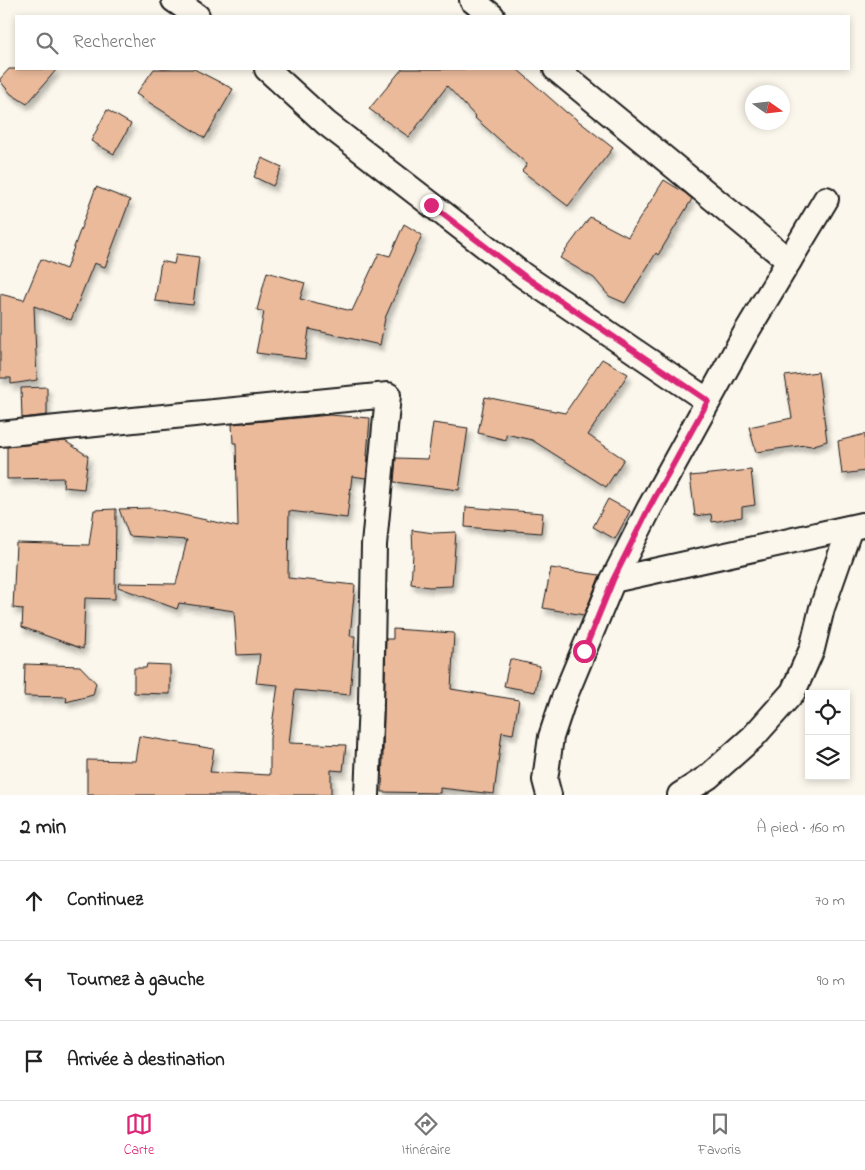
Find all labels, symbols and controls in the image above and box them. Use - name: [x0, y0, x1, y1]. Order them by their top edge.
- search box: [15, 15, 850, 70]
- icon: search: [33, 29, 61, 57]
- text: Rechercher: [73, 29, 156, 56]
- north arrow: [745, 85, 790, 130]
- route end: [420, 194, 443, 217]
- route start: [573, 640, 596, 663]
- map controls: [805, 690, 850, 780]
- button: locate: [805, 690, 850, 735]
- button: layers: [805, 735, 850, 780]
- text: 2 min: [20, 813, 66, 843]
- text: À pied · 160 m: [757, 816, 845, 840]
- icon: ahead: [20, 887, 48, 915]
- text: Continuez: [67, 887, 143, 914]
- text: 70 m: [815, 889, 845, 913]
- icon: left: [20, 967, 48, 995]
- text: Tournez à gauche: [67, 967, 204, 994]
- text: 90 m: [817, 969, 845, 993]
- icon: arrive: [20, 1047, 48, 1075]
- text: Arrivée à destination: [67, 1047, 225, 1074]
- tab: Carte: [124, 1110, 154, 1161]
- tab: Itinéraire: [402, 1110, 450, 1161]
- tab: Favoris: [698, 1110, 741, 1161]

